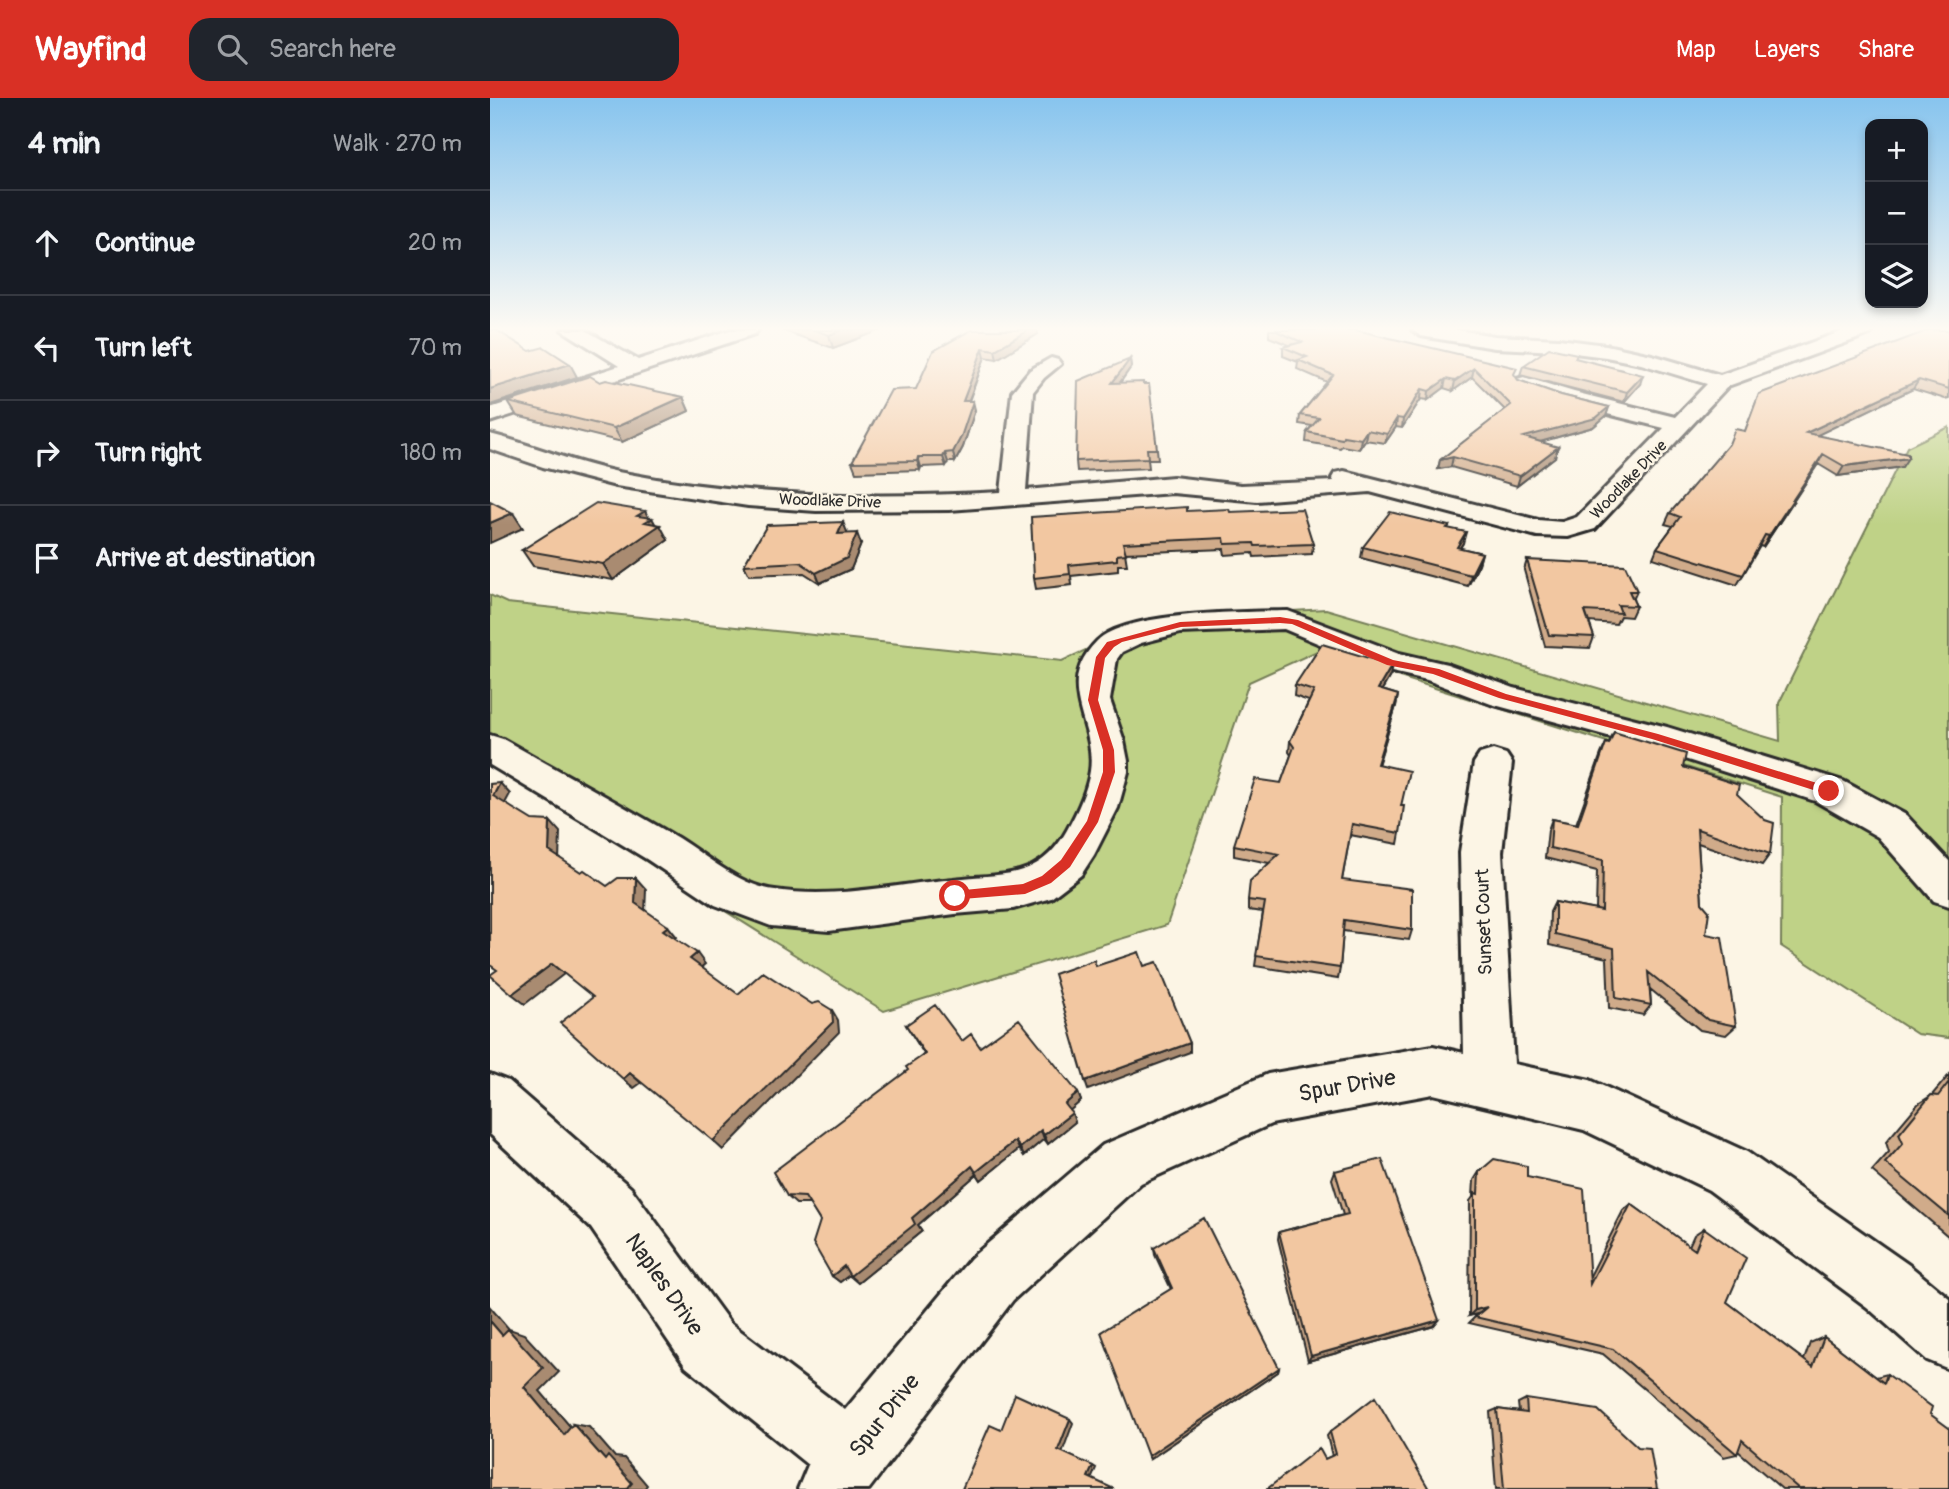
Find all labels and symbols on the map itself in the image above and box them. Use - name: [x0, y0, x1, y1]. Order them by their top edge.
- street label: Woodlake Drive: [1586, 436, 1671, 523]
- street label: Woodlake Drive: [779, 489, 881, 513]
- route end: [1813, 775, 1844, 806]
- street label: Sunset Court: [1470, 868, 1498, 976]
- route start: [939, 880, 970, 911]
- street label: Spur Drive: [1296, 1063, 1399, 1108]
- street label: Naples Drive: [619, 1228, 711, 1342]
- street label: Spur Drive: [843, 1367, 926, 1463]

